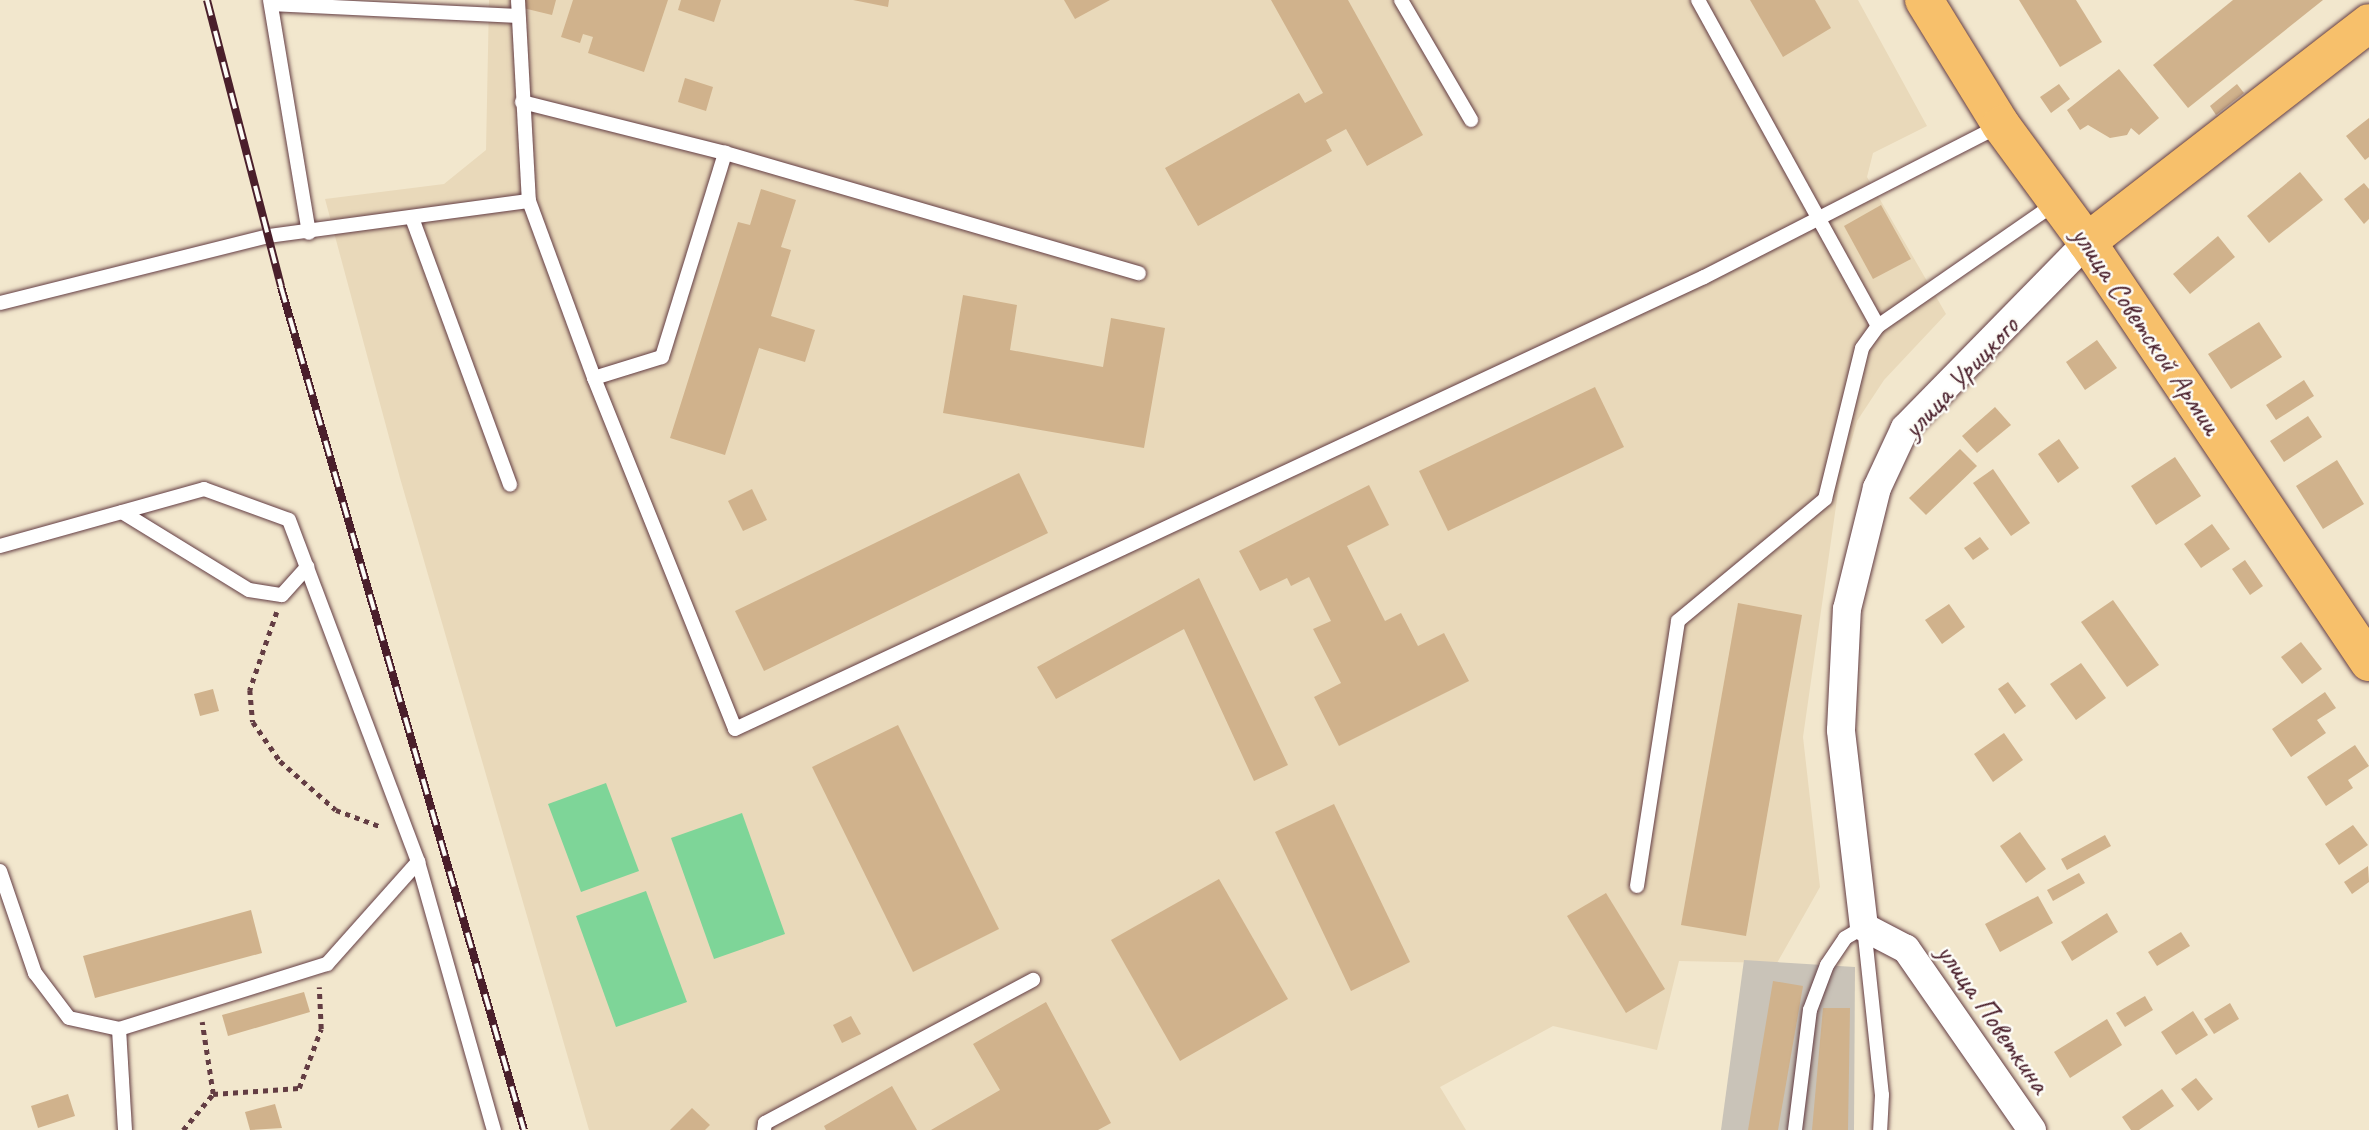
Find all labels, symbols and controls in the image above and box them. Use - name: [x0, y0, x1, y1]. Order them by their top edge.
- street label: улица Советской Армии: [2063, 217, 2231, 443]
- street label: улица Урицкого: [1894, 309, 2026, 445]
- street label: улица Поветкина: [1928, 935, 2060, 1101]

